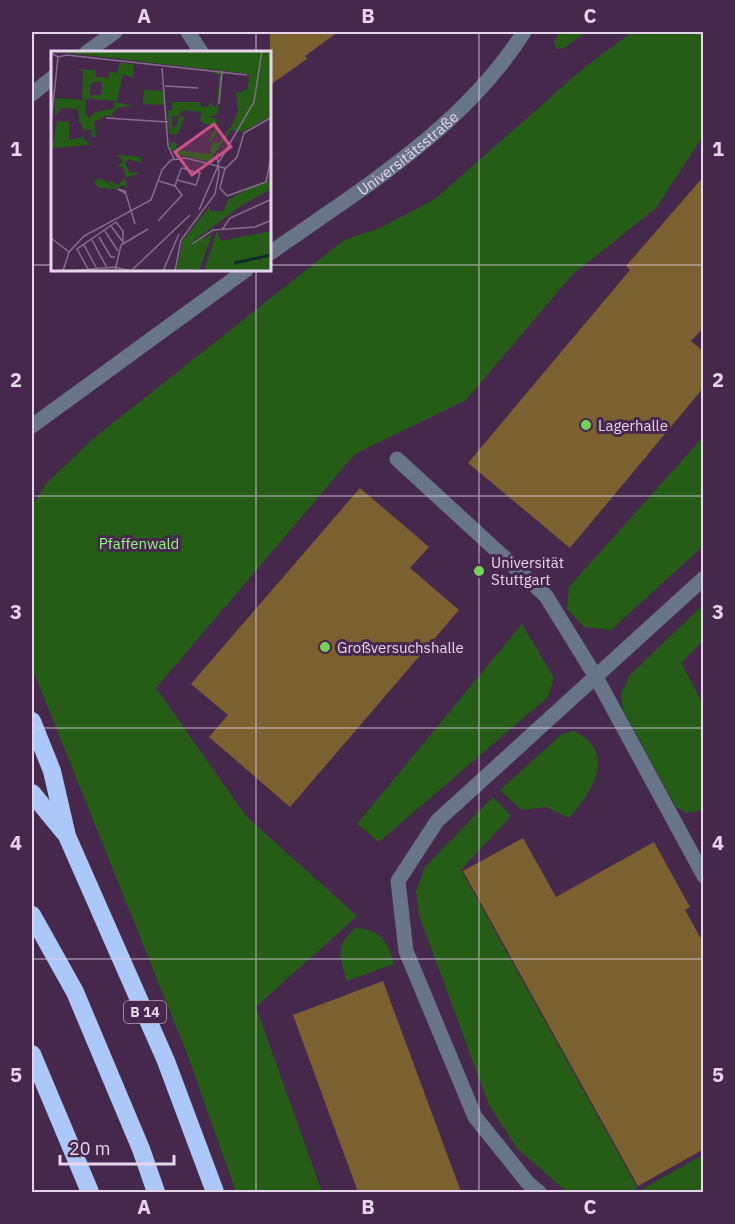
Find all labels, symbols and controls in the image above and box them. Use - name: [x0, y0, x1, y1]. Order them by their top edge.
- text: A: [137, 2, 151, 29]
- text: B: [361, 2, 375, 29]
- text: C: [583, 2, 597, 29]
- inset map: [51, 51, 272, 272]
- street label: Universitätsstraße: [353, 107, 462, 199]
- text: 1: [10, 135, 22, 162]
- text: 1: [712, 135, 724, 162]
- text: 2: [10, 366, 22, 393]
- text: 2: [712, 366, 724, 393]
- place label: Lagerhalle: [598, 416, 668, 435]
- marker: Lagerhalle: [579, 418, 593, 432]
- park label: Pfaffenwald: [99, 534, 179, 553]
- place label: Universität Stuttgart: [491, 553, 564, 589]
- marker: Universität Stuttgart: [472, 564, 486, 578]
- text: 3: [10, 598, 22, 625]
- text: 3: [712, 598, 724, 625]
- place label: Großversuchshalle: [337, 638, 464, 657]
- marker: Großversuchshalle: [318, 640, 332, 654]
- text: 4: [10, 829, 22, 856]
- text: 4: [712, 829, 724, 856]
- road number: B 14: [124, 1001, 166, 1023]
- text: 5: [10, 1061, 22, 1088]
- text: 5: [712, 1061, 724, 1088]
- scale bar: [60, 1128, 174, 1166]
- text: 20 m: [69, 1137, 111, 1160]
- text: A: [137, 1193, 151, 1220]
- text: B: [361, 1193, 375, 1220]
- text: C: [583, 1193, 597, 1220]

